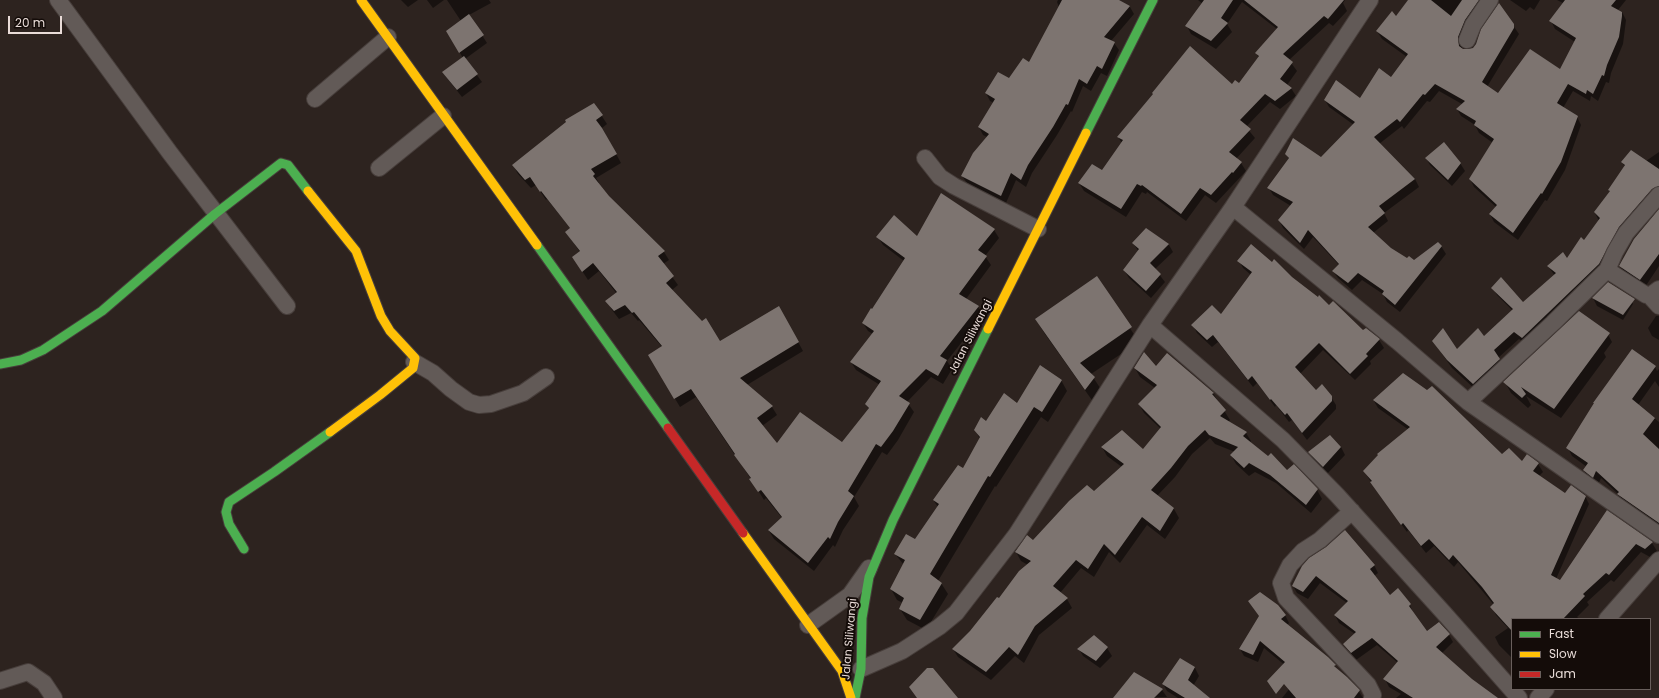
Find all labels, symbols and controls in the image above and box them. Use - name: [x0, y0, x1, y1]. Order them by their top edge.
- scale bar: [10, 8, 64, 34]
- text: 20 m: [15, 14, 45, 31]
- street label: Jalan Siliwangi: [947, 298, 995, 376]
- street label: Jalan Siliwangi: [840, 598, 860, 680]
- legend: [1511, 618, 1651, 690]
- text: Fast: [1549, 625, 1574, 642]
- text: Slow: [1549, 645, 1577, 662]
- text: Jam: [1549, 665, 1576, 682]

